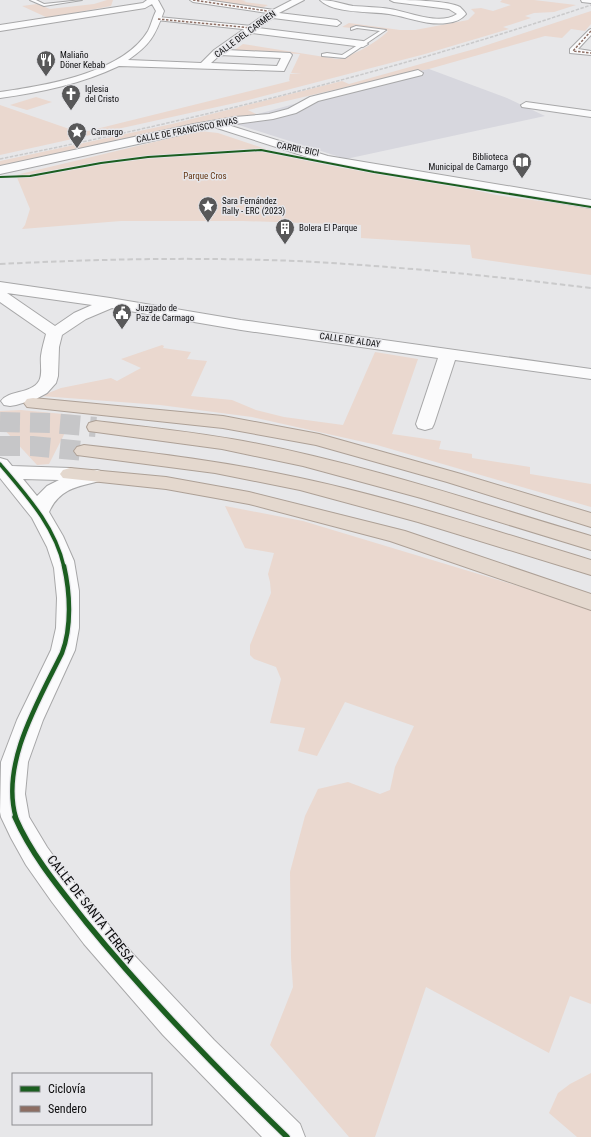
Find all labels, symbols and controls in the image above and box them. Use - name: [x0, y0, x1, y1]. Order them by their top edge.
- street label: CALLE DEL CARMEN: [212, 8, 278, 60]
- restaurant icon: Maliaño Döner Kebab: [35, 49, 57, 77]
- place label: Maliaño Döner Kebab: [60, 50, 106, 70]
- church icon: Iglesia del Cristo: [60, 83, 82, 111]
- place label: Iglesia del Cristo: [85, 84, 119, 104]
- street label: CALLE DE FRANCISCO RIVAS: [135, 115, 239, 145]
- place icon: Camargo: [66, 121, 88, 149]
- place label: Camargo: [91, 127, 124, 137]
- street label: CARRIL BICI: [276, 140, 320, 158]
- library icon: Biblioteca Municipal de Camargo: [511, 151, 533, 179]
- place label: Biblioteca Municipal de Camargo: [428, 152, 508, 172]
- park label: Parque Cros: [183, 171, 227, 181]
- place icon: Sara Fernández Rally - ERC (2023): [197, 195, 219, 223]
- place label: Sara Fernández Rally - ERC (2023): [222, 196, 285, 217]
- building icon: Bolera El Parque: [274, 217, 296, 245]
- place label: Bolera El Parque: [299, 223, 357, 233]
- public building icon: Juzgado de Paz de Carmago: [111, 302, 133, 330]
- place label: Juzgado de Paz de Carmago: [136, 303, 195, 323]
- street label: CALLE DE ALDAY: [319, 331, 381, 349]
- street label: CALLE DE SANTA TERESA: [44, 852, 138, 966]
- legend: [12, 1073, 152, 1125]
- text: Ciclovía: [48, 1082, 86, 1096]
- text: Sendero: [48, 1102, 87, 1116]

